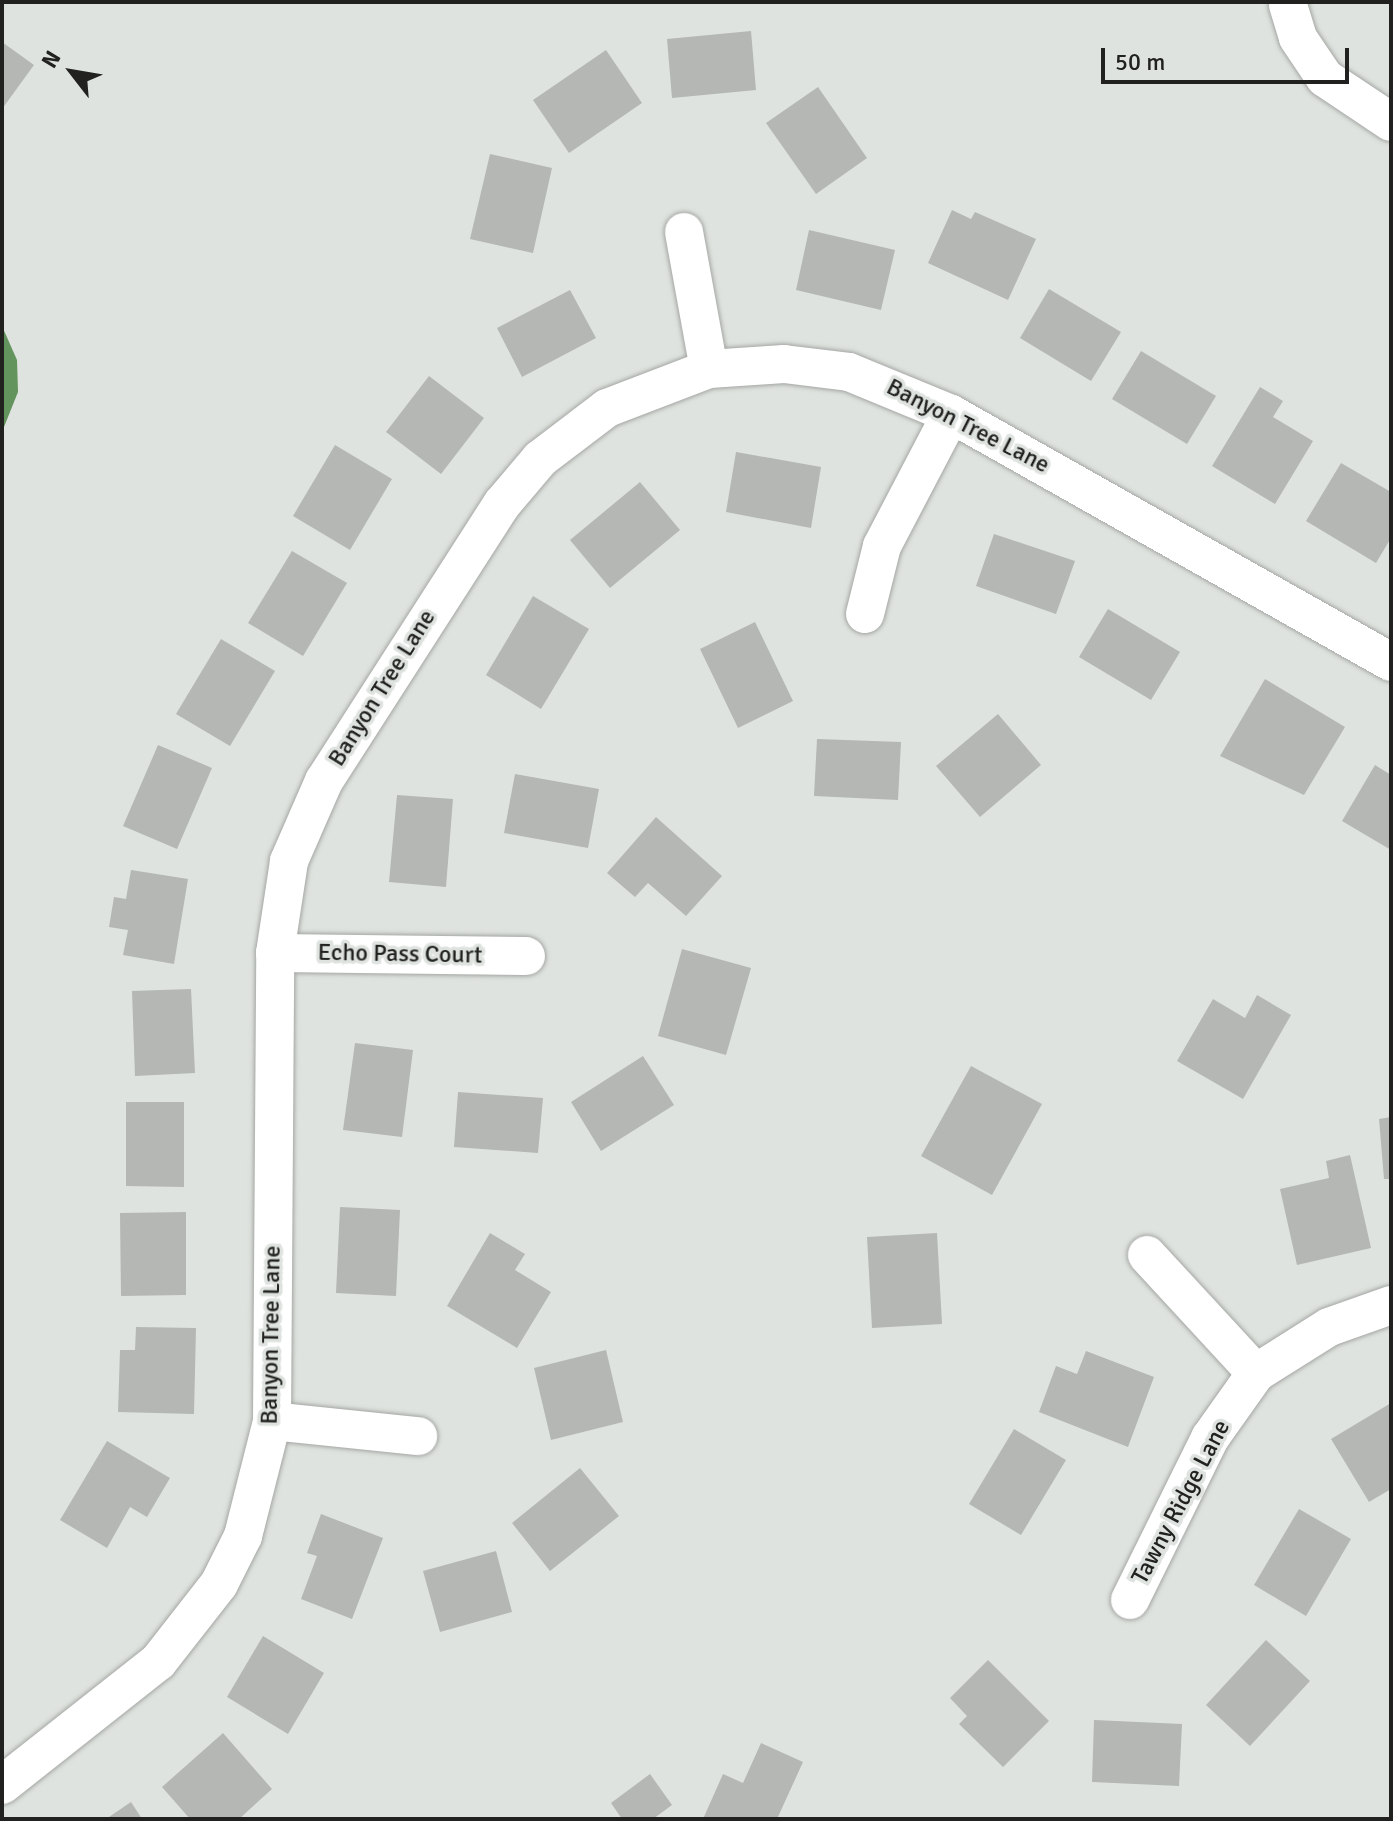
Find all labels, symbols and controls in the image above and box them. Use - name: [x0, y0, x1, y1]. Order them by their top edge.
- north arrow: [32, 32, 112, 112]
- scale bar: [1105, 32, 1353, 82]
- text: N: [35, 46, 67, 73]
- text: 50 m: [1115, 47, 1165, 77]
- street label: Banyon Tree Lane: [882, 373, 1054, 479]
- street label: Banyon Tree Lane: [322, 604, 442, 772]
- street label: Echo Pass Court: [317, 938, 483, 970]
- street label: Banyon Tree Lane: [255, 1245, 287, 1425]
- street label: Tawny Ridge Lane: [1126, 1415, 1236, 1589]

